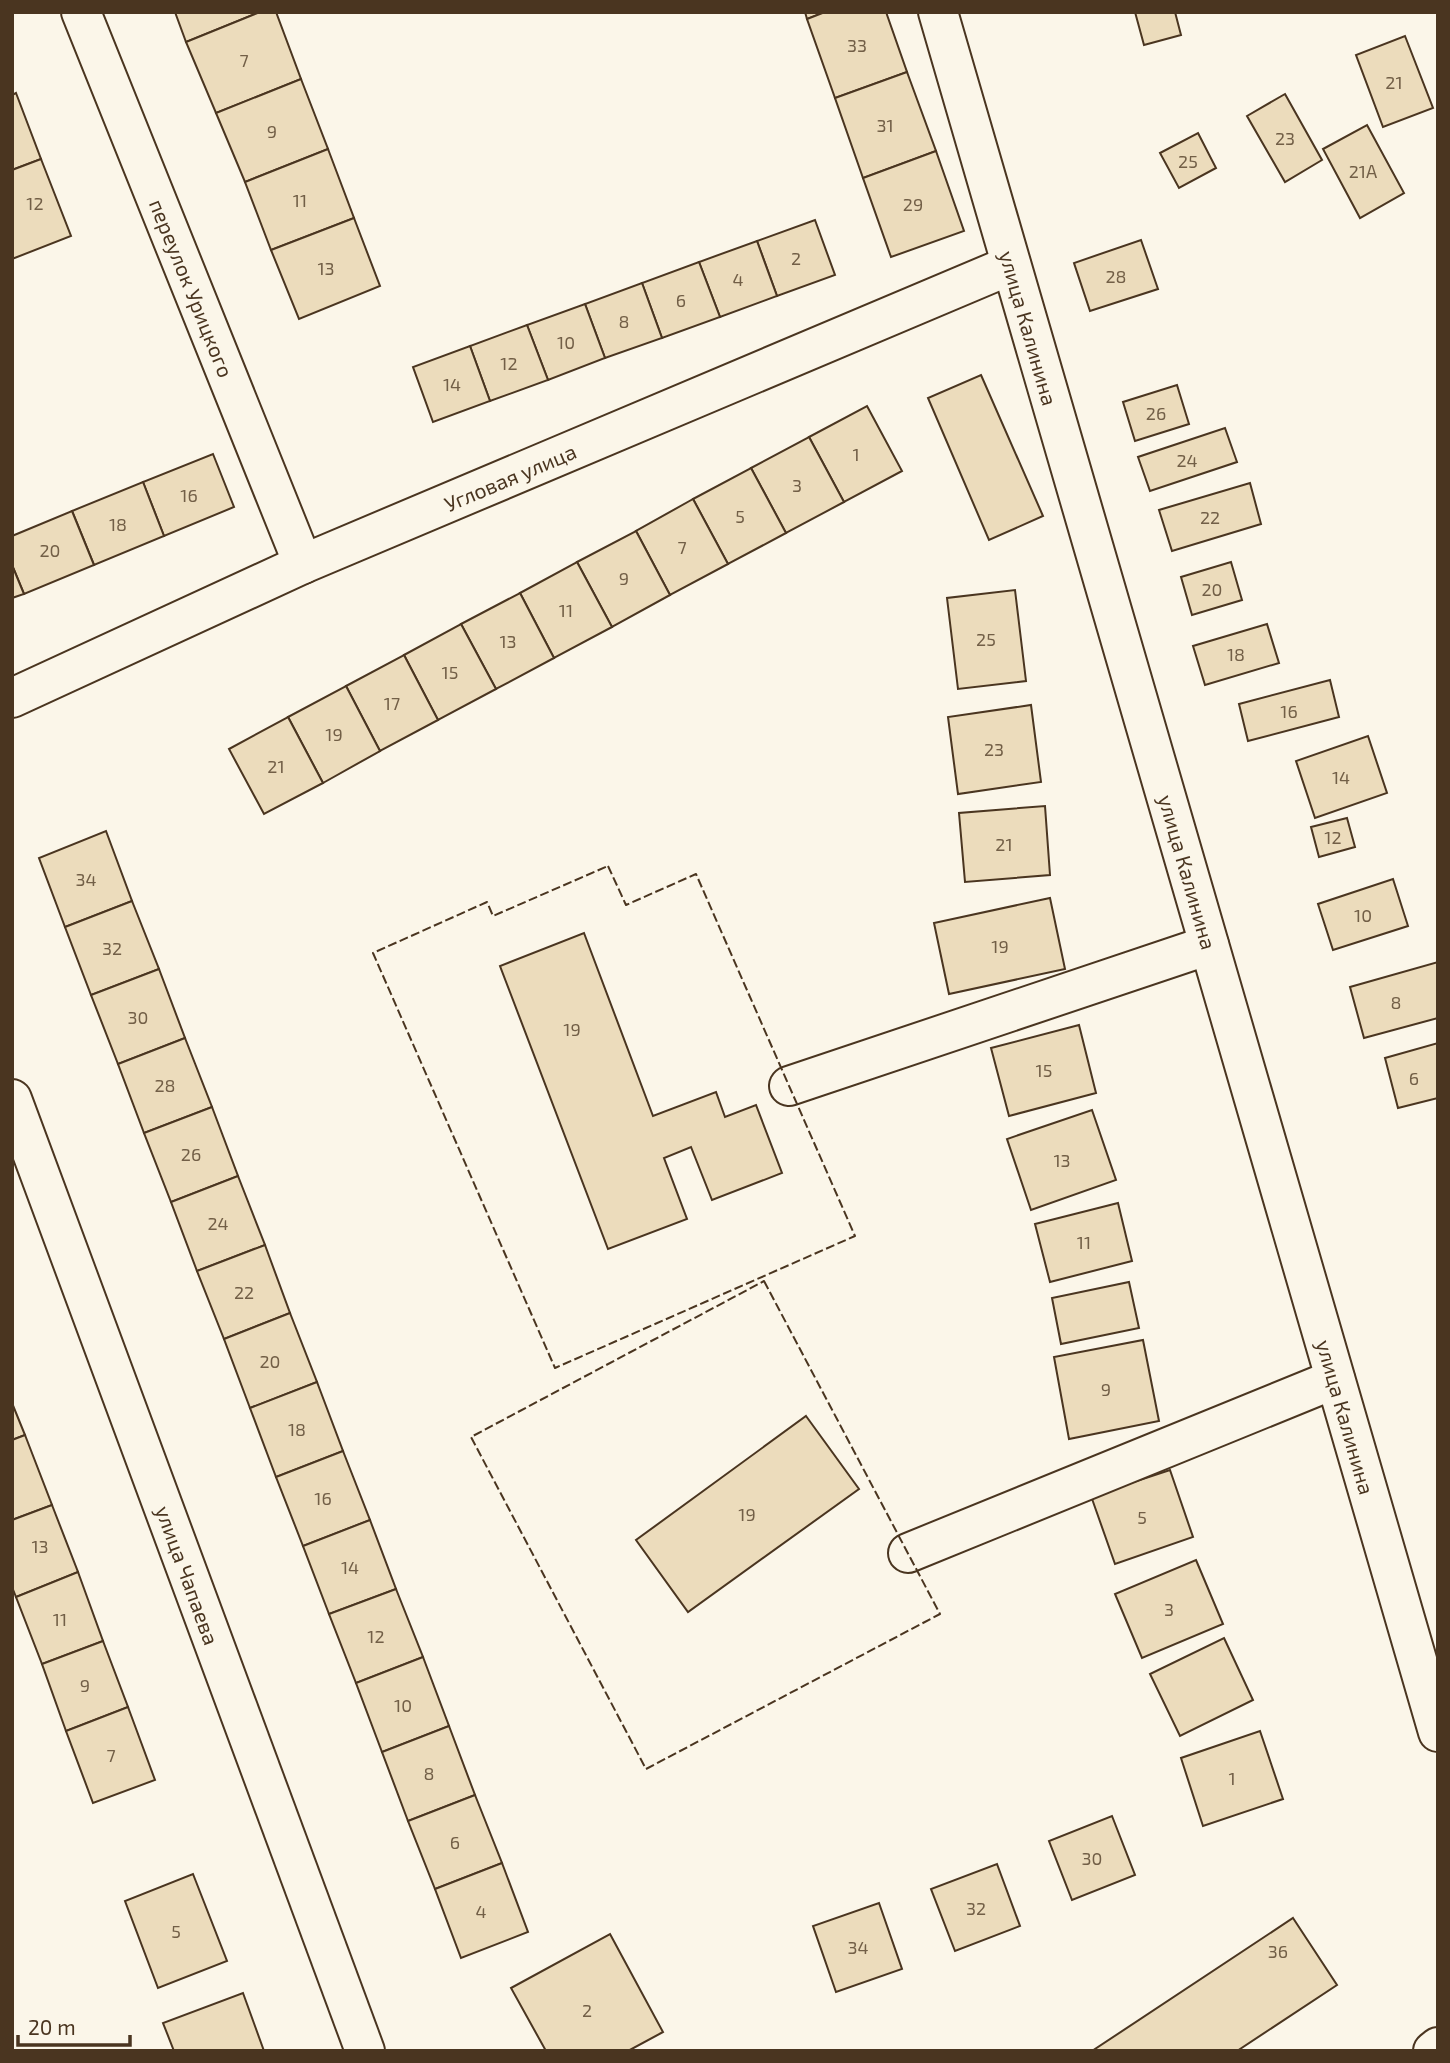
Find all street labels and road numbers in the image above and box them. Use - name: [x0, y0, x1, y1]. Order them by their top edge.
- street label: переулок Урицкого: [144, 195, 239, 381]
- street label: улица Калинина: [994, 248, 1063, 409]
- street label: Угловая улица: [440, 438, 580, 517]
- street label: улица Калинина: [1153, 792, 1222, 953]
- street label: улица Калинина: [1311, 1337, 1380, 1498]
- street label: улица Чапаева: [150, 1502, 225, 1648]

